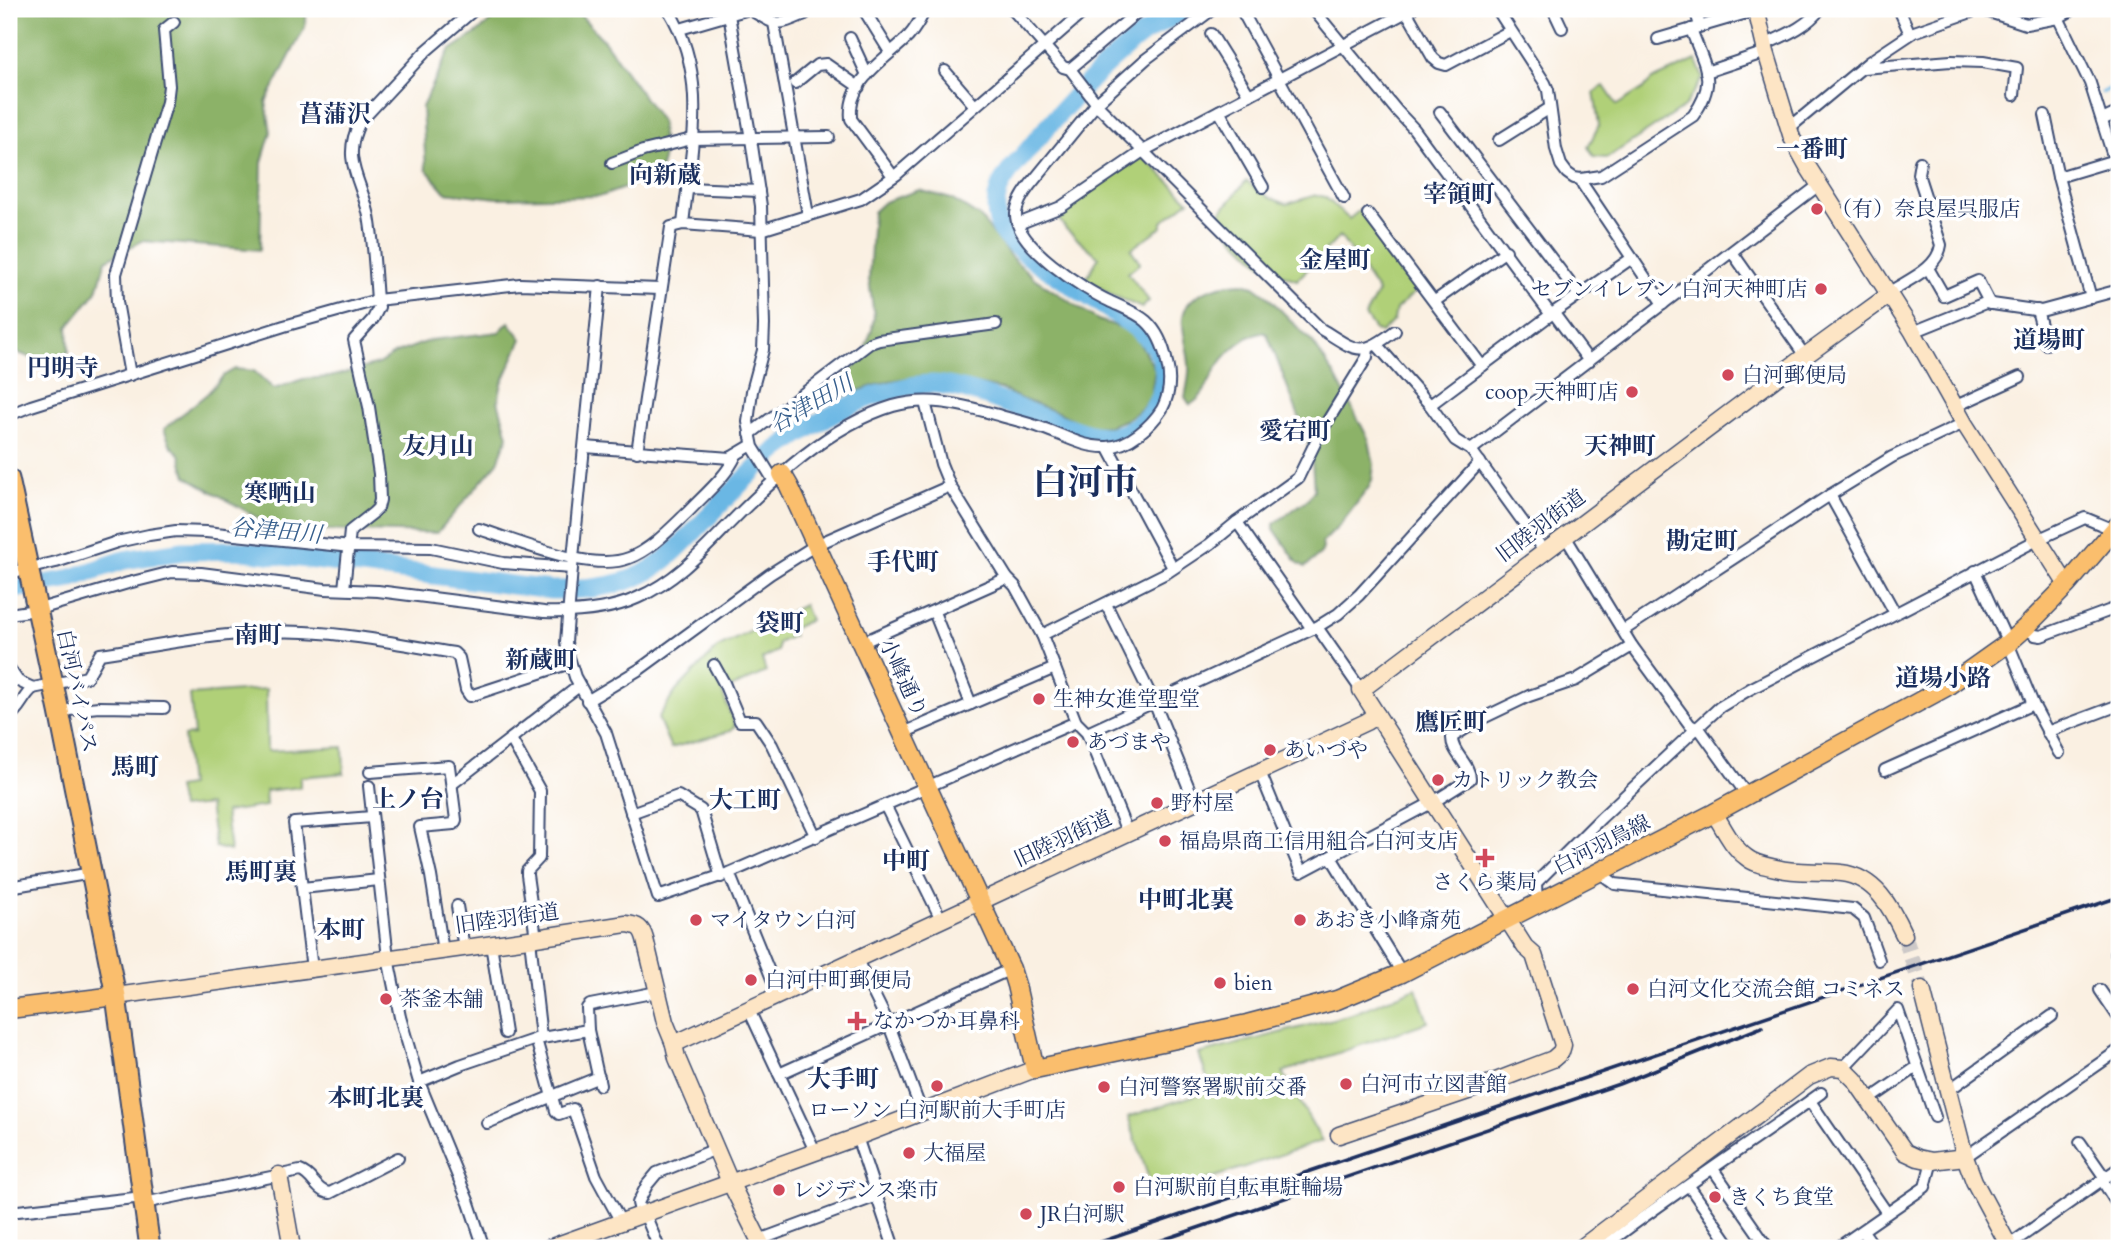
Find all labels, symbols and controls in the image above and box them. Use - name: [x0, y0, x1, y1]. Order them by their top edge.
- district label: 菖蒲沢: [299, 98, 371, 131]
- district label: 一番町: [1776, 133, 1848, 166]
- district label: 向新蔵: [629, 159, 701, 192]
- district label: 宰領町: [1423, 178, 1495, 211]
- place label: （有）奈良屋呉服店: [1831, 195, 2020, 224]
- marker: （有）奈良屋呉服店: [1809, 201, 1825, 217]
- district label: 金屋町: [1299, 244, 1371, 277]
- place label: セブンイレブン 白河天神町店: [1531, 275, 1807, 304]
- marker: セブンイレブン 白河天神町店: [1813, 281, 1829, 297]
- district label: 道場町: [2013, 324, 2085, 357]
- district label: 円明寺: [27, 352, 99, 385]
- place label: 白河郵便局: [1742, 361, 1847, 390]
- water label: 谷津田川: [763, 366, 861, 440]
- marker: 白河郵便局: [1720, 367, 1736, 383]
- place label: coop 天神町店: [1485, 378, 1618, 407]
- marker: coop 天神町店: [1624, 384, 1640, 400]
- district label: 愛宕町: [1259, 415, 1331, 448]
- district label: 友月山: [402, 430, 474, 463]
- district label: 天神町: [1584, 430, 1656, 463]
- district label: 白河市: [1032, 459, 1138, 507]
- district label: 寒晒山: [244, 477, 316, 510]
- street label: 旧陸羽街道: [1490, 483, 1592, 569]
- water label: 谷津田川: [229, 512, 326, 551]
- district label: 勘定町: [1666, 525, 1738, 558]
- district label: 手代町: [867, 546, 939, 579]
- district label: 袋町: [756, 607, 804, 640]
- district label: 南町: [234, 619, 282, 652]
- street label: 白河バイパス: [50, 627, 104, 755]
- street label: 小峰通り: [872, 634, 934, 722]
- district label: 新蔵町: [505, 644, 577, 677]
- district label: 道場小路: [1895, 662, 1991, 695]
- place label: 生神女進堂聖堂: [1053, 685, 1200, 714]
- marker: 生神女進堂聖堂: [1031, 691, 1047, 707]
- district label: 鷹匠町: [1415, 706, 1487, 739]
- place label: あづまや: [1087, 728, 1171, 757]
- marker: あづまや: [1065, 734, 1081, 750]
- place label: あいづや: [1284, 736, 1368, 765]
- marker: あいづや: [1262, 742, 1278, 758]
- district label: 馬町: [111, 751, 159, 784]
- place label: カトリック教会: [1452, 766, 1598, 795]
- marker: カトリック教会: [1430, 772, 1446, 788]
- district label: 上ノ台: [372, 783, 444, 816]
- district label: 大工町: [709, 784, 781, 817]
- place label: 野村屋: [1171, 789, 1234, 818]
- marker: 野村屋: [1149, 795, 1165, 811]
- street label: 旧陸羽街道: [1009, 804, 1117, 874]
- street label: 白河羽鳥線: [1549, 808, 1655, 882]
- place label: 福島県商工信用組合 白河支店: [1179, 827, 1458, 856]
- marker: 福島県商工信用組合 白河支店: [1157, 833, 1173, 849]
- district label: 中町: [882, 845, 930, 878]
- marker: さくら薬局: [1477, 850, 1493, 866]
- district label: 馬町裏: [225, 856, 297, 889]
- place label: さくら薬局: [1433, 868, 1538, 897]
- district label: 中町北裏: [1138, 884, 1234, 917]
- street label: 旧陸羽街道: [453, 897, 561, 941]
- place label: マイタウン白河: [710, 906, 857, 935]
- place label: あおき小峰斎苑: [1314, 906, 1461, 935]
- marker: マイタウン白河: [688, 912, 704, 928]
- marker: あおき小峰斎苑: [1292, 912, 1308, 928]
- district label: 本町: [317, 914, 365, 947]
- place label: 白河中町郵便局: [765, 966, 912, 995]
- place label: bien: [1234, 969, 1273, 998]
- marker: 白河中町郵便局: [743, 972, 759, 988]
- marker: bien: [1212, 975, 1228, 991]
- place label: 白河文化交流会館 コミネス: [1647, 975, 1905, 1004]
- marker: 白河文化交流会館 コミネス: [1625, 981, 1641, 997]
- place label: 茶釜本舗: [400, 985, 484, 1014]
- marker: 茶釜本舗: [378, 991, 394, 1007]
- place label: なかつか耳鼻科: [873, 1007, 1020, 1036]
- marker: なかつか耳鼻科: [847, 1011, 867, 1031]
- district label: 大手町: [807, 1063, 879, 1096]
- place label: 白河市立図書館: [1360, 1070, 1507, 1099]
- place label: 白河警察署駅前交番: [1118, 1073, 1307, 1102]
- marker: 白河市立図書館: [1338, 1076, 1354, 1092]
- marker: ローソン 白河駅前大手町店: [929, 1078, 945, 1094]
- marker: 白河警察署駅前交番: [1096, 1079, 1112, 1095]
- district label: 本町北裏: [328, 1082, 424, 1115]
- place label: ローソン 白河駅前大手町店: [809, 1096, 1065, 1125]
- place label: 大福屋: [923, 1139, 986, 1168]
- marker: 大福屋: [901, 1145, 917, 1161]
- place label: 白河駅前自転車駐輪場: [1133, 1173, 1343, 1202]
- place label: レジデンス楽市: [793, 1176, 938, 1205]
- marker: 白河駅前自転車駐輪場: [1111, 1179, 1127, 1195]
- marker: レジデンス楽市: [771, 1182, 787, 1198]
- place label: きくち食堂: [1729, 1183, 1834, 1212]
- marker: きくち食堂: [1707, 1189, 1723, 1205]
- place label: JR白河駅: [1037, 1200, 1125, 1229]
- marker: JR白河駅: [1018, 1206, 1034, 1222]

